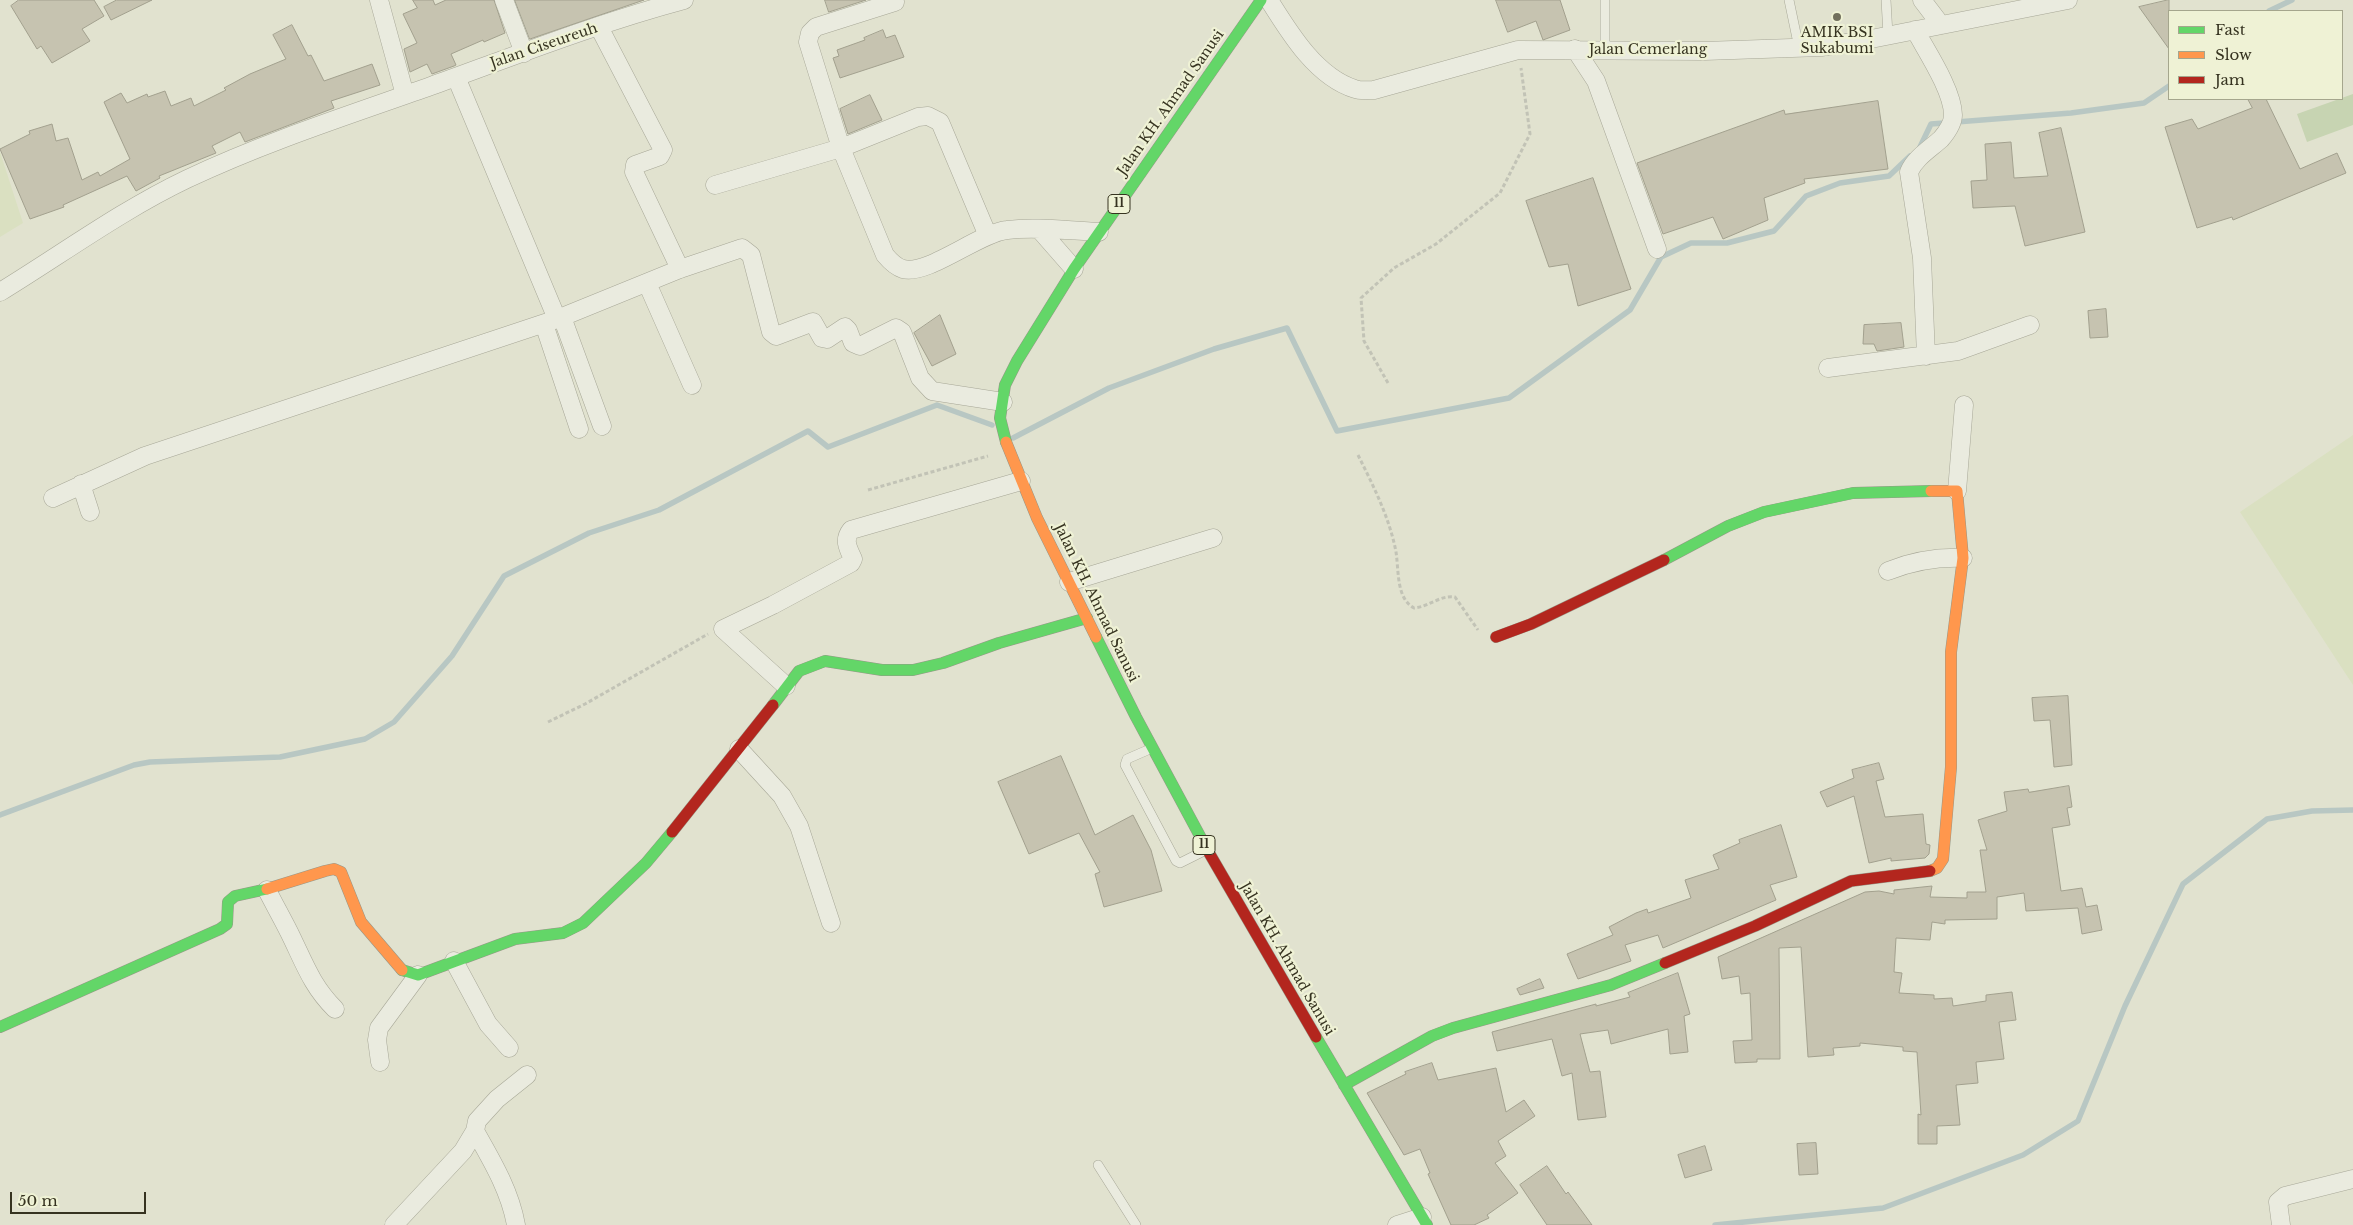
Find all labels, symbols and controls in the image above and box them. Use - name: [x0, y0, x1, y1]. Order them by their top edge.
- legend: [2168, 10, 2343, 100]
- marker: AMIK BSI Sukabumi: [1831, 11, 1843, 23]
- street label: Jalan Ciseureuh: [488, 20, 600, 72]
- text: Fast: [2215, 20, 2245, 39]
- place label: AMIK BSI Sukabumi: [1800, 25, 1874, 58]
- street label: Jalan KH. Ahmad Sanusi: [1114, 27, 1228, 179]
- street label: Jalan Cemerlang: [1589, 42, 1707, 58]
- text: Slow: [2215, 45, 2252, 64]
- text: Jam: [2215, 70, 2245, 89]
- road number: 11: [1108, 194, 1130, 213]
- street label: Jalan KH. Ahmad Sanusi: [1050, 521, 1142, 685]
- road number: 11: [1193, 836, 1215, 854]
- street label: Jalan KH. Ahmad Sanusi: [1236, 879, 1338, 1039]
- scale bar: [12, 1182, 149, 1214]
- text: 50 m: [18, 1191, 58, 1210]

